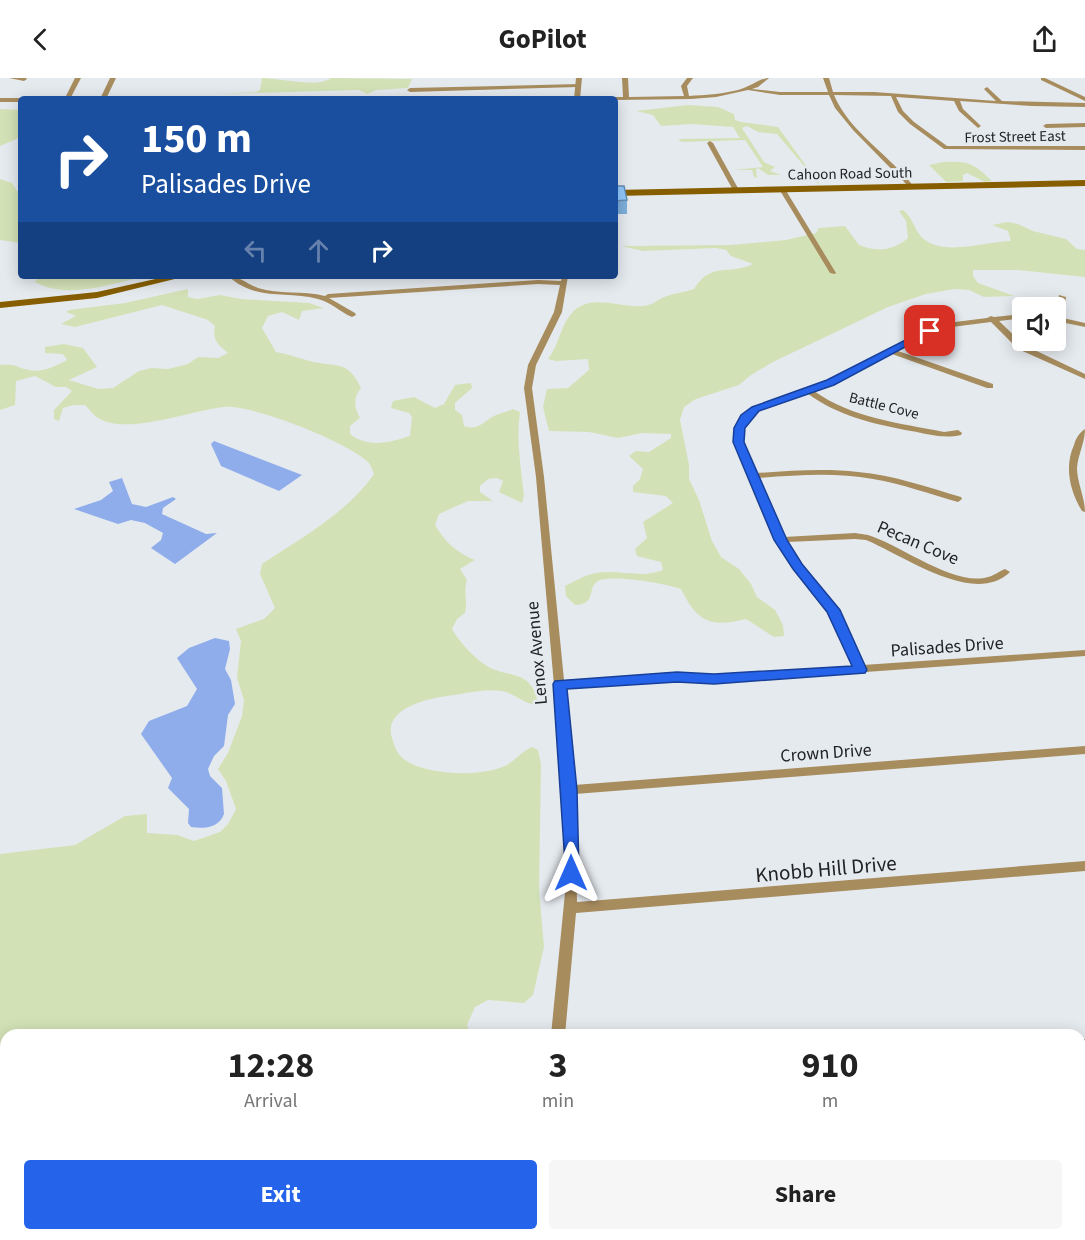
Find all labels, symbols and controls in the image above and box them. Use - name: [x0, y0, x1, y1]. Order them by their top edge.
- text: GoPilot: [498, 20, 587, 59]
- icon: back: [24, 23, 57, 56]
- icon: share: [1028, 23, 1061, 56]
- text: 150 m: [141, 109, 252, 169]
- icon: right: [42, 120, 120, 198]
- street label: Frost Street East: [964, 126, 1066, 148]
- street label: Cahoon Road South: [788, 162, 912, 186]
- text: Palisades Drive: [141, 165, 311, 204]
- icon: left: [239, 234, 272, 267]
- icon: ahead: [302, 234, 335, 267]
- icon: right: [365, 234, 398, 267]
- map controls: [1012, 297, 1066, 351]
- button: sound: [1012, 297, 1066, 351]
- pin: [904, 305, 955, 356]
- icon: arrive: [913, 314, 946, 347]
- street label: Battle Cove: [847, 387, 921, 425]
- street label: Pecan Cove: [873, 515, 963, 571]
- street label: Lenox Avenue: [520, 600, 554, 706]
- street label: Palisades Drive: [890, 631, 1004, 663]
- street label: Crown Drive: [780, 737, 873, 769]
- position arrow: [539, 841, 603, 905]
- street label: Knobb Hill Drive: [754, 848, 898, 890]
- text: 12:28: [227, 1040, 314, 1091]
- text: 3: [548, 1040, 567, 1091]
- text: 910: [802, 1040, 859, 1091]
- text: Arrival: [244, 1087, 298, 1115]
- text: min: [542, 1087, 574, 1115]
- text: m: [822, 1087, 838, 1115]
- button: Exit: [24, 1160, 537, 1229]
- button: Share: [549, 1160, 1062, 1229]

